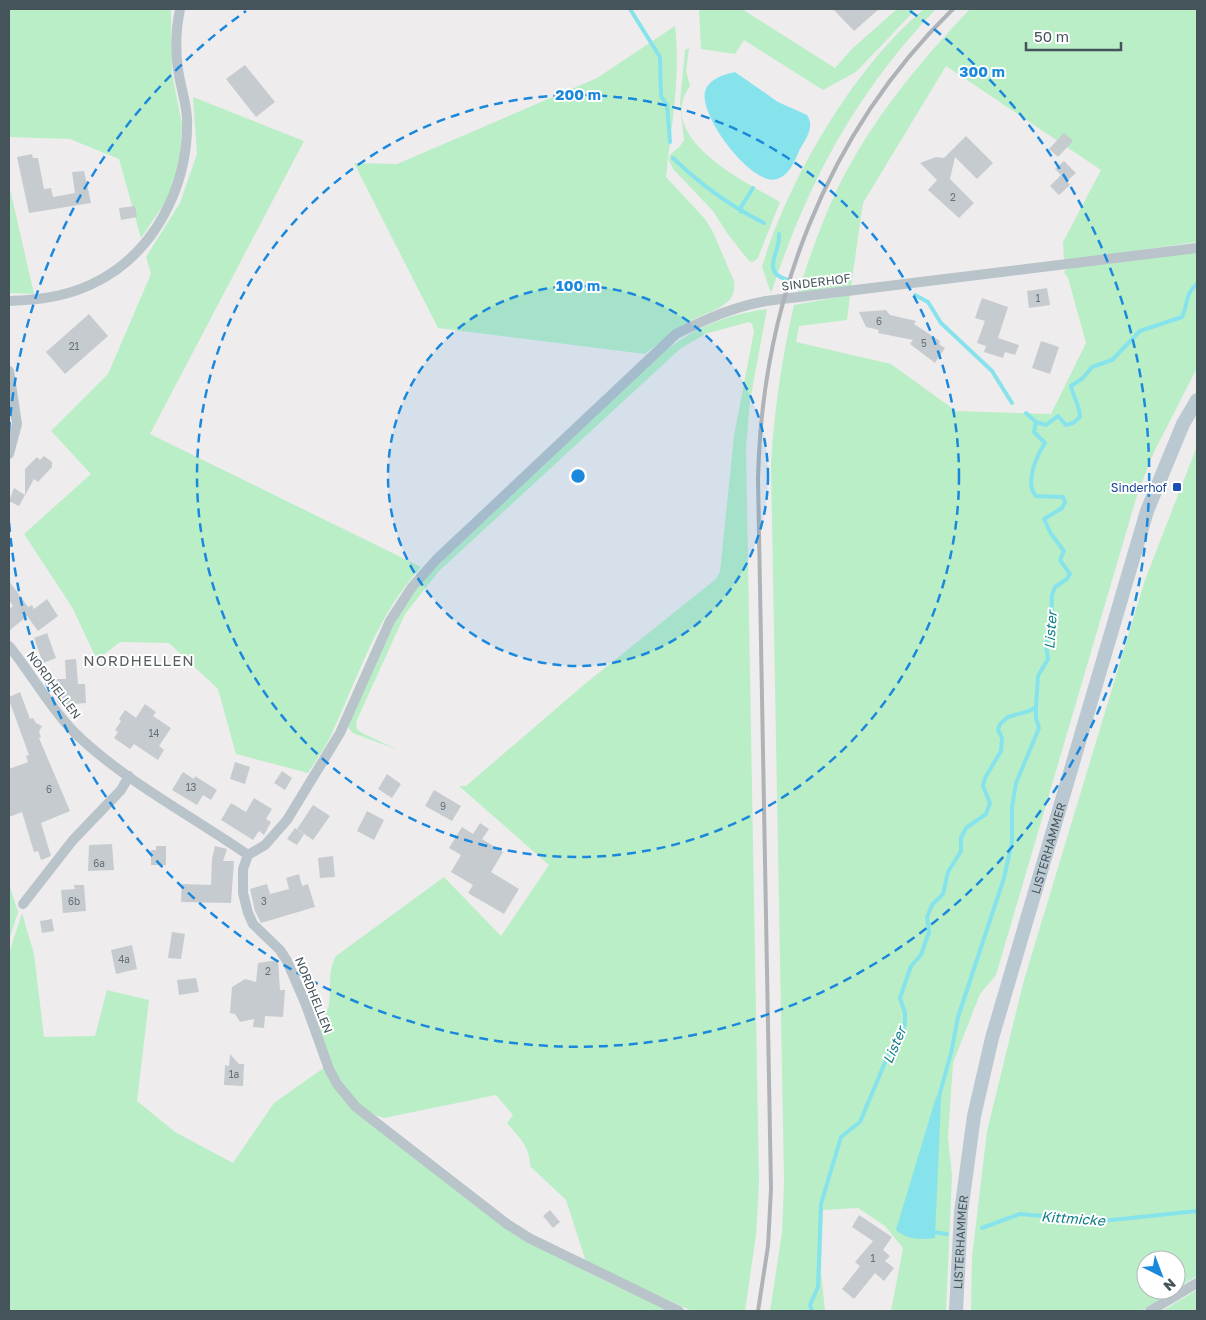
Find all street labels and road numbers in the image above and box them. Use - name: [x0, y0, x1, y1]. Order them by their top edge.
- street label: SINDERHOF: [781, 270, 851, 294]
- street label: NORDHELLEN: [24, 648, 84, 722]
- street label: LISTERHAMMER: [1027, 801, 1068, 896]
- street label: NORDHELLEN: [292, 955, 336, 1035]
- street label: LISTERHAMMER: [950, 1194, 971, 1290]

